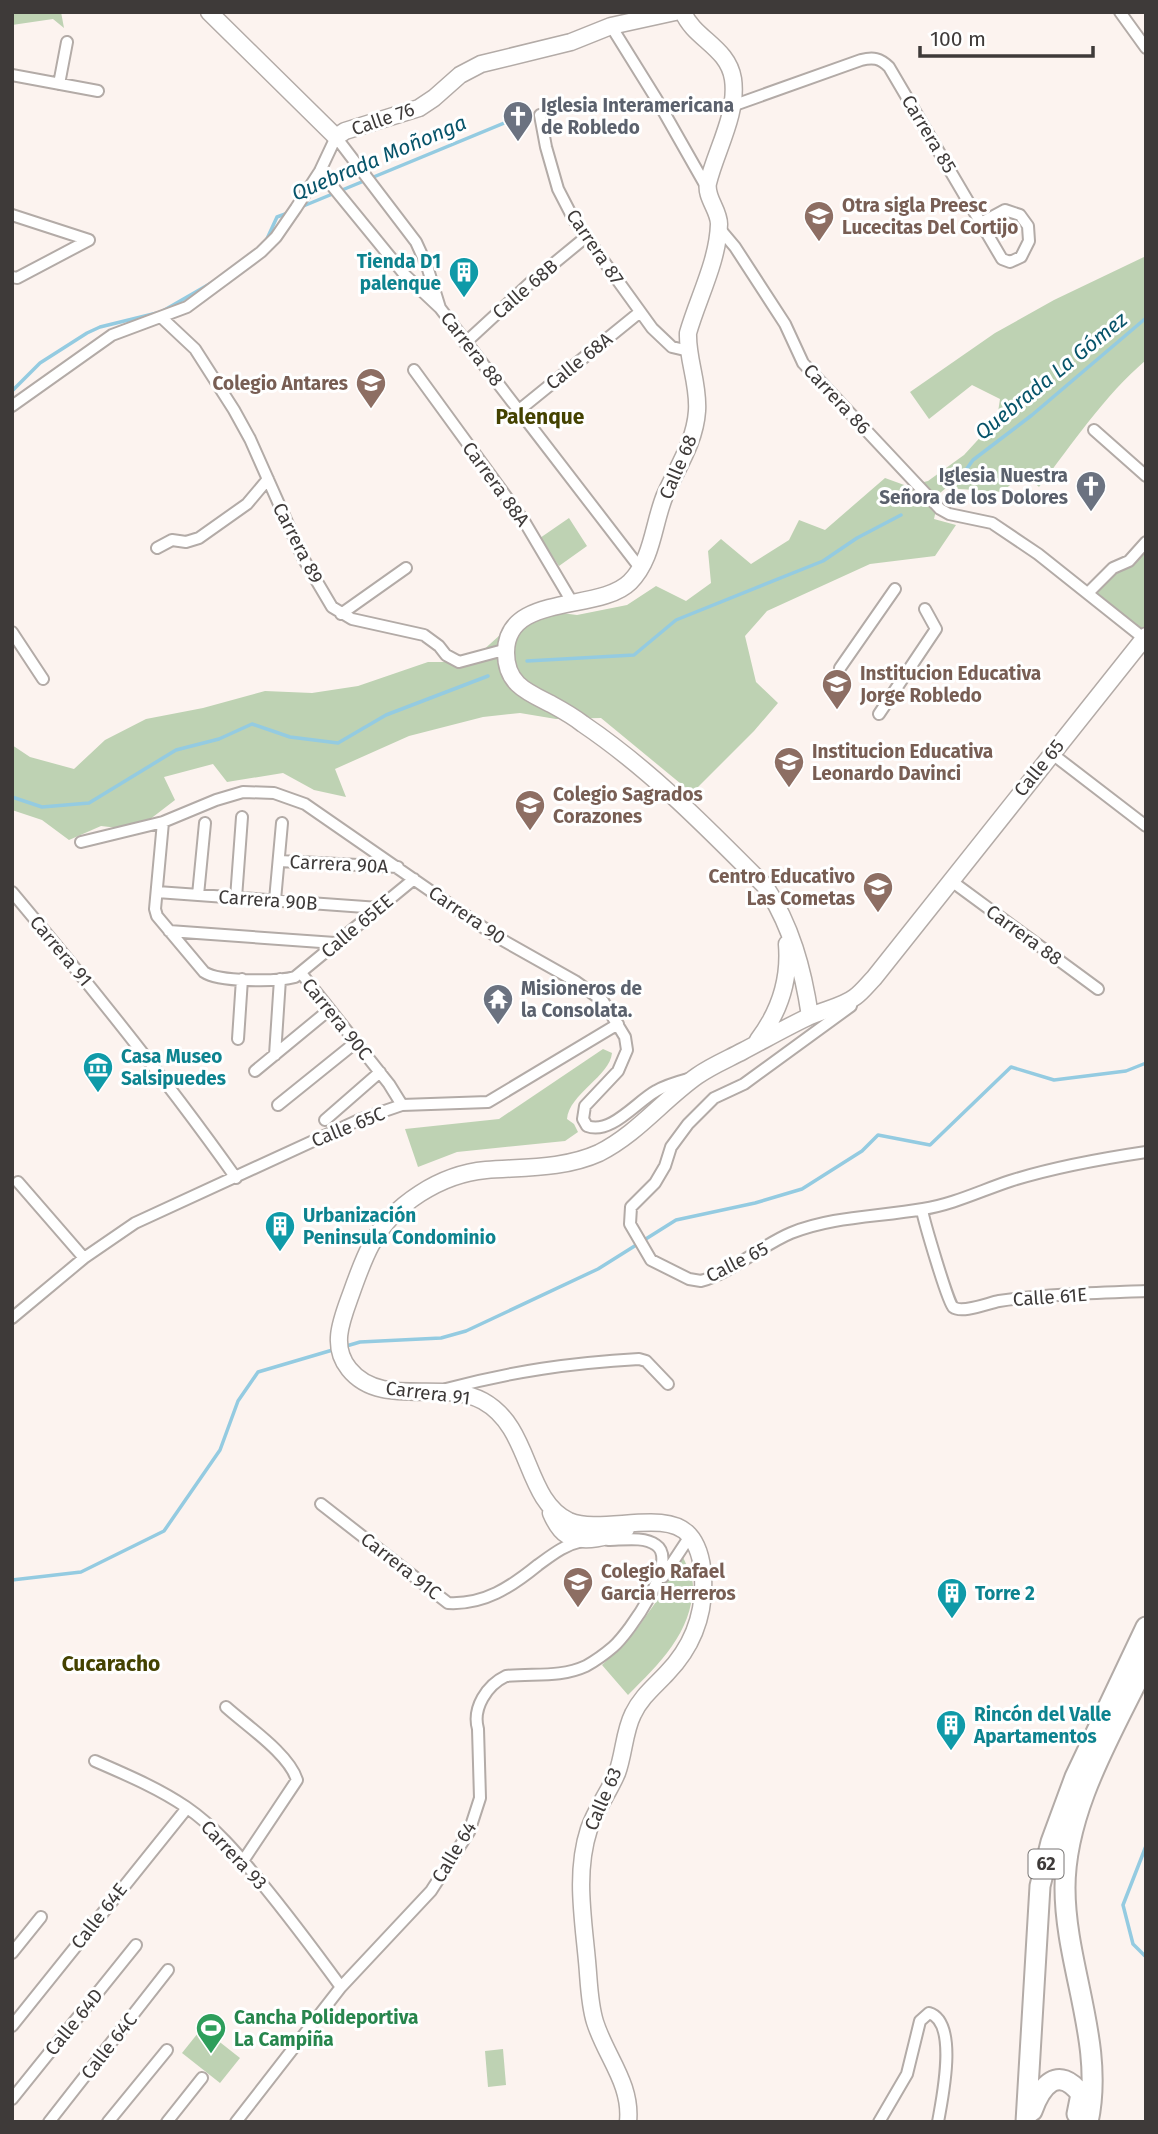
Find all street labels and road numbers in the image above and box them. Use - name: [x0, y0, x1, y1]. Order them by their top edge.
- street label: Carrera 85: [897, 91, 961, 177]
- street label: Calle 76: [348, 98, 418, 140]
- street label: Carrera 87: [561, 205, 629, 289]
- street label: Calle 68B: [488, 254, 562, 324]
- street label: Carrera 88: [436, 307, 508, 391]
- street label: Calle 68A: [541, 327, 617, 395]
- street label: Carrera 86: [799, 359, 875, 439]
- street label: Calle 68: [654, 431, 702, 503]
- street label: Carrera 88A: [458, 437, 534, 531]
- street label: Carrera 89: [268, 499, 328, 587]
- street label: Calle 65: [1009, 735, 1069, 801]
- street label: Carrera 90A: [289, 850, 389, 878]
- street label: Carrera 90: [424, 881, 510, 949]
- street label: Carrera 90B: [218, 885, 318, 915]
- street label: Calle 65EE: [316, 889, 398, 963]
- street label: Carrera 88: [982, 900, 1066, 970]
- street label: Carrera 91: [25, 911, 97, 991]
- street label: Carrera 90C: [297, 973, 377, 1065]
- street label: Calle 65C: [308, 1102, 388, 1152]
- street label: Calle 65: [702, 1237, 772, 1287]
- street label: Calle 61E: [1012, 1283, 1088, 1311]
- street label: Carrera 91: [384, 1376, 472, 1410]
- street label: Carrera 91C: [356, 1527, 446, 1605]
- street label: Calle 63: [579, 1764, 627, 1834]
- street label: Carrera 93: [196, 1816, 272, 1894]
- street label: Calle 64: [427, 1817, 481, 1887]
- road number: 62: [1028, 1850, 1064, 1878]
- street label: Calle 64E: [66, 1878, 132, 1954]
- street label: Calle 64D: [40, 1984, 108, 2060]
- street label: Calle 64C: [76, 2008, 142, 2084]

